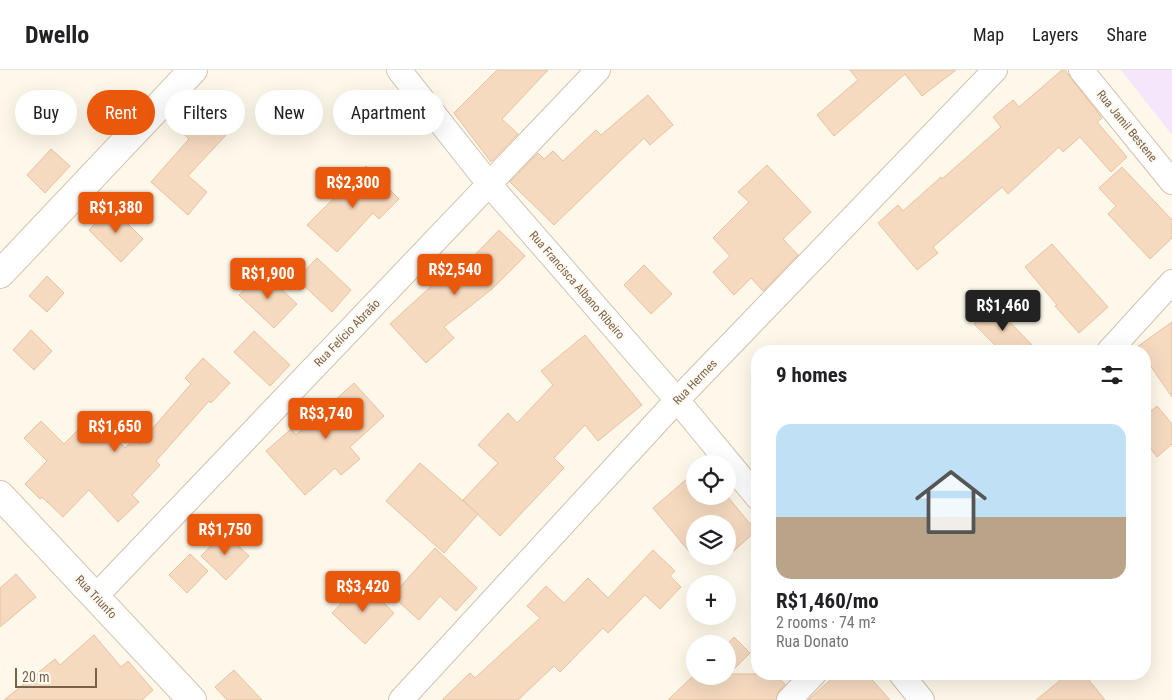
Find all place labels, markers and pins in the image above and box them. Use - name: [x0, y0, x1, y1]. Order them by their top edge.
- pin: R$2,300: [307, 166, 399, 209]
- pin: R$1,380: [70, 191, 162, 234]
- pin: R$2,540: [409, 254, 501, 296]
- pin: R$1,900: [222, 258, 314, 300]
- pin: R$1,460: [957, 290, 1049, 332]
- pin: R$3,740: [280, 398, 372, 440]
- pin: R$1,650: [69, 410, 161, 453]
- pin: R$1,750: [179, 514, 271, 556]
- pin: R$3,420: [317, 570, 409, 613]

